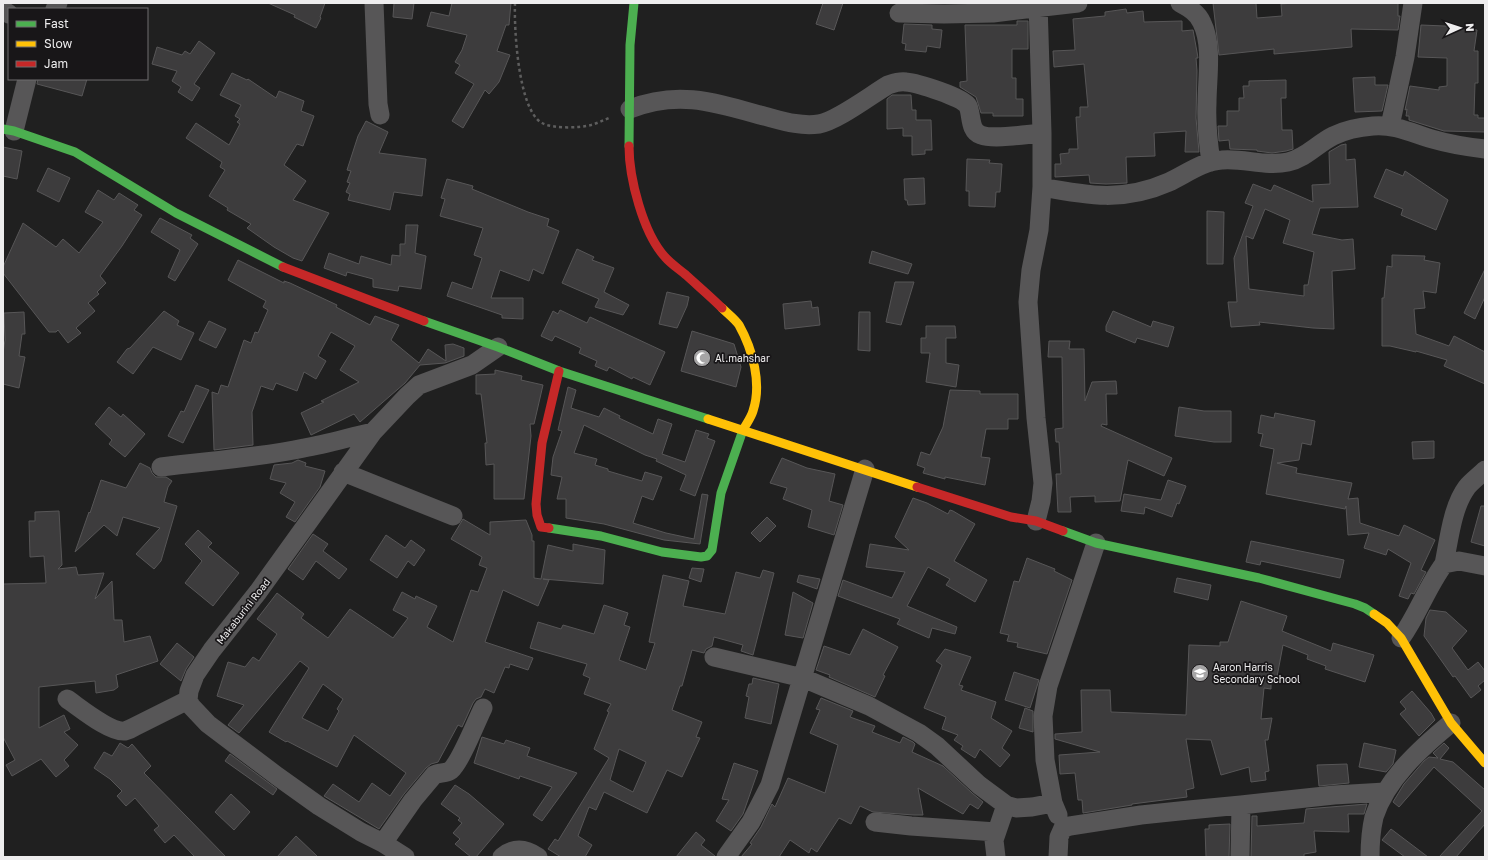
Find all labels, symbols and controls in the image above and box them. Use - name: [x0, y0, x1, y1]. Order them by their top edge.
- legend: [8, 8, 148, 80]
- north arrow: [1440, 8, 1480, 48]
- text: Fast: [44, 16, 69, 31]
- text: N: [1464, 23, 1477, 32]
- text: Slow: [44, 36, 72, 51]
- text: Jam: [44, 56, 68, 71]
- mosque icon: Al.mahshar: [692, 348, 712, 368]
- place label: Al.mahshar: [715, 352, 770, 364]
- street label: Makaburini Road: [214, 576, 272, 646]
- place label: Aaron Harris Secondary School: [1213, 661, 1300, 685]
- school or university icon: Aaron Harris Secondary School: [1190, 663, 1210, 683]

